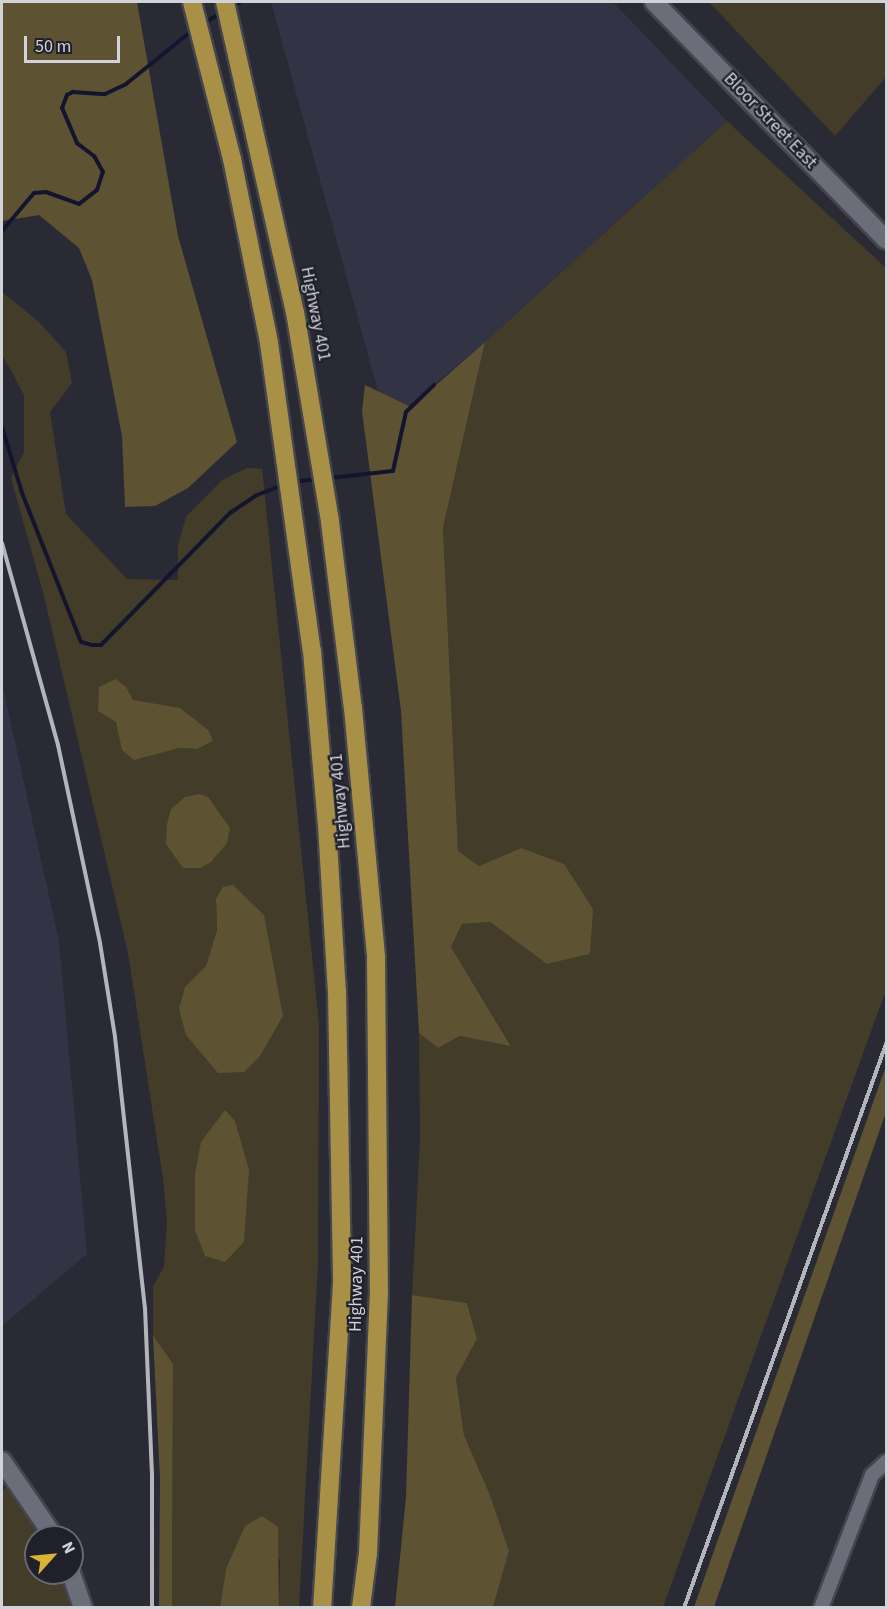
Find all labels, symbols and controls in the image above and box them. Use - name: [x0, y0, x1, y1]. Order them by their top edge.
- scale bar: [27, 24, 123, 62]
- text: 50 m: [35, 34, 71, 59]
- street label: Bloor Street East: [719, 69, 821, 173]
- street label: Highway 401: [295, 265, 335, 363]
- street label: Highway 401: [326, 752, 356, 850]
- street label: Highway 401: [345, 1236, 369, 1332]
- north arrow: [24, 1525, 84, 1585]
- text: N: [56, 1538, 80, 1557]

